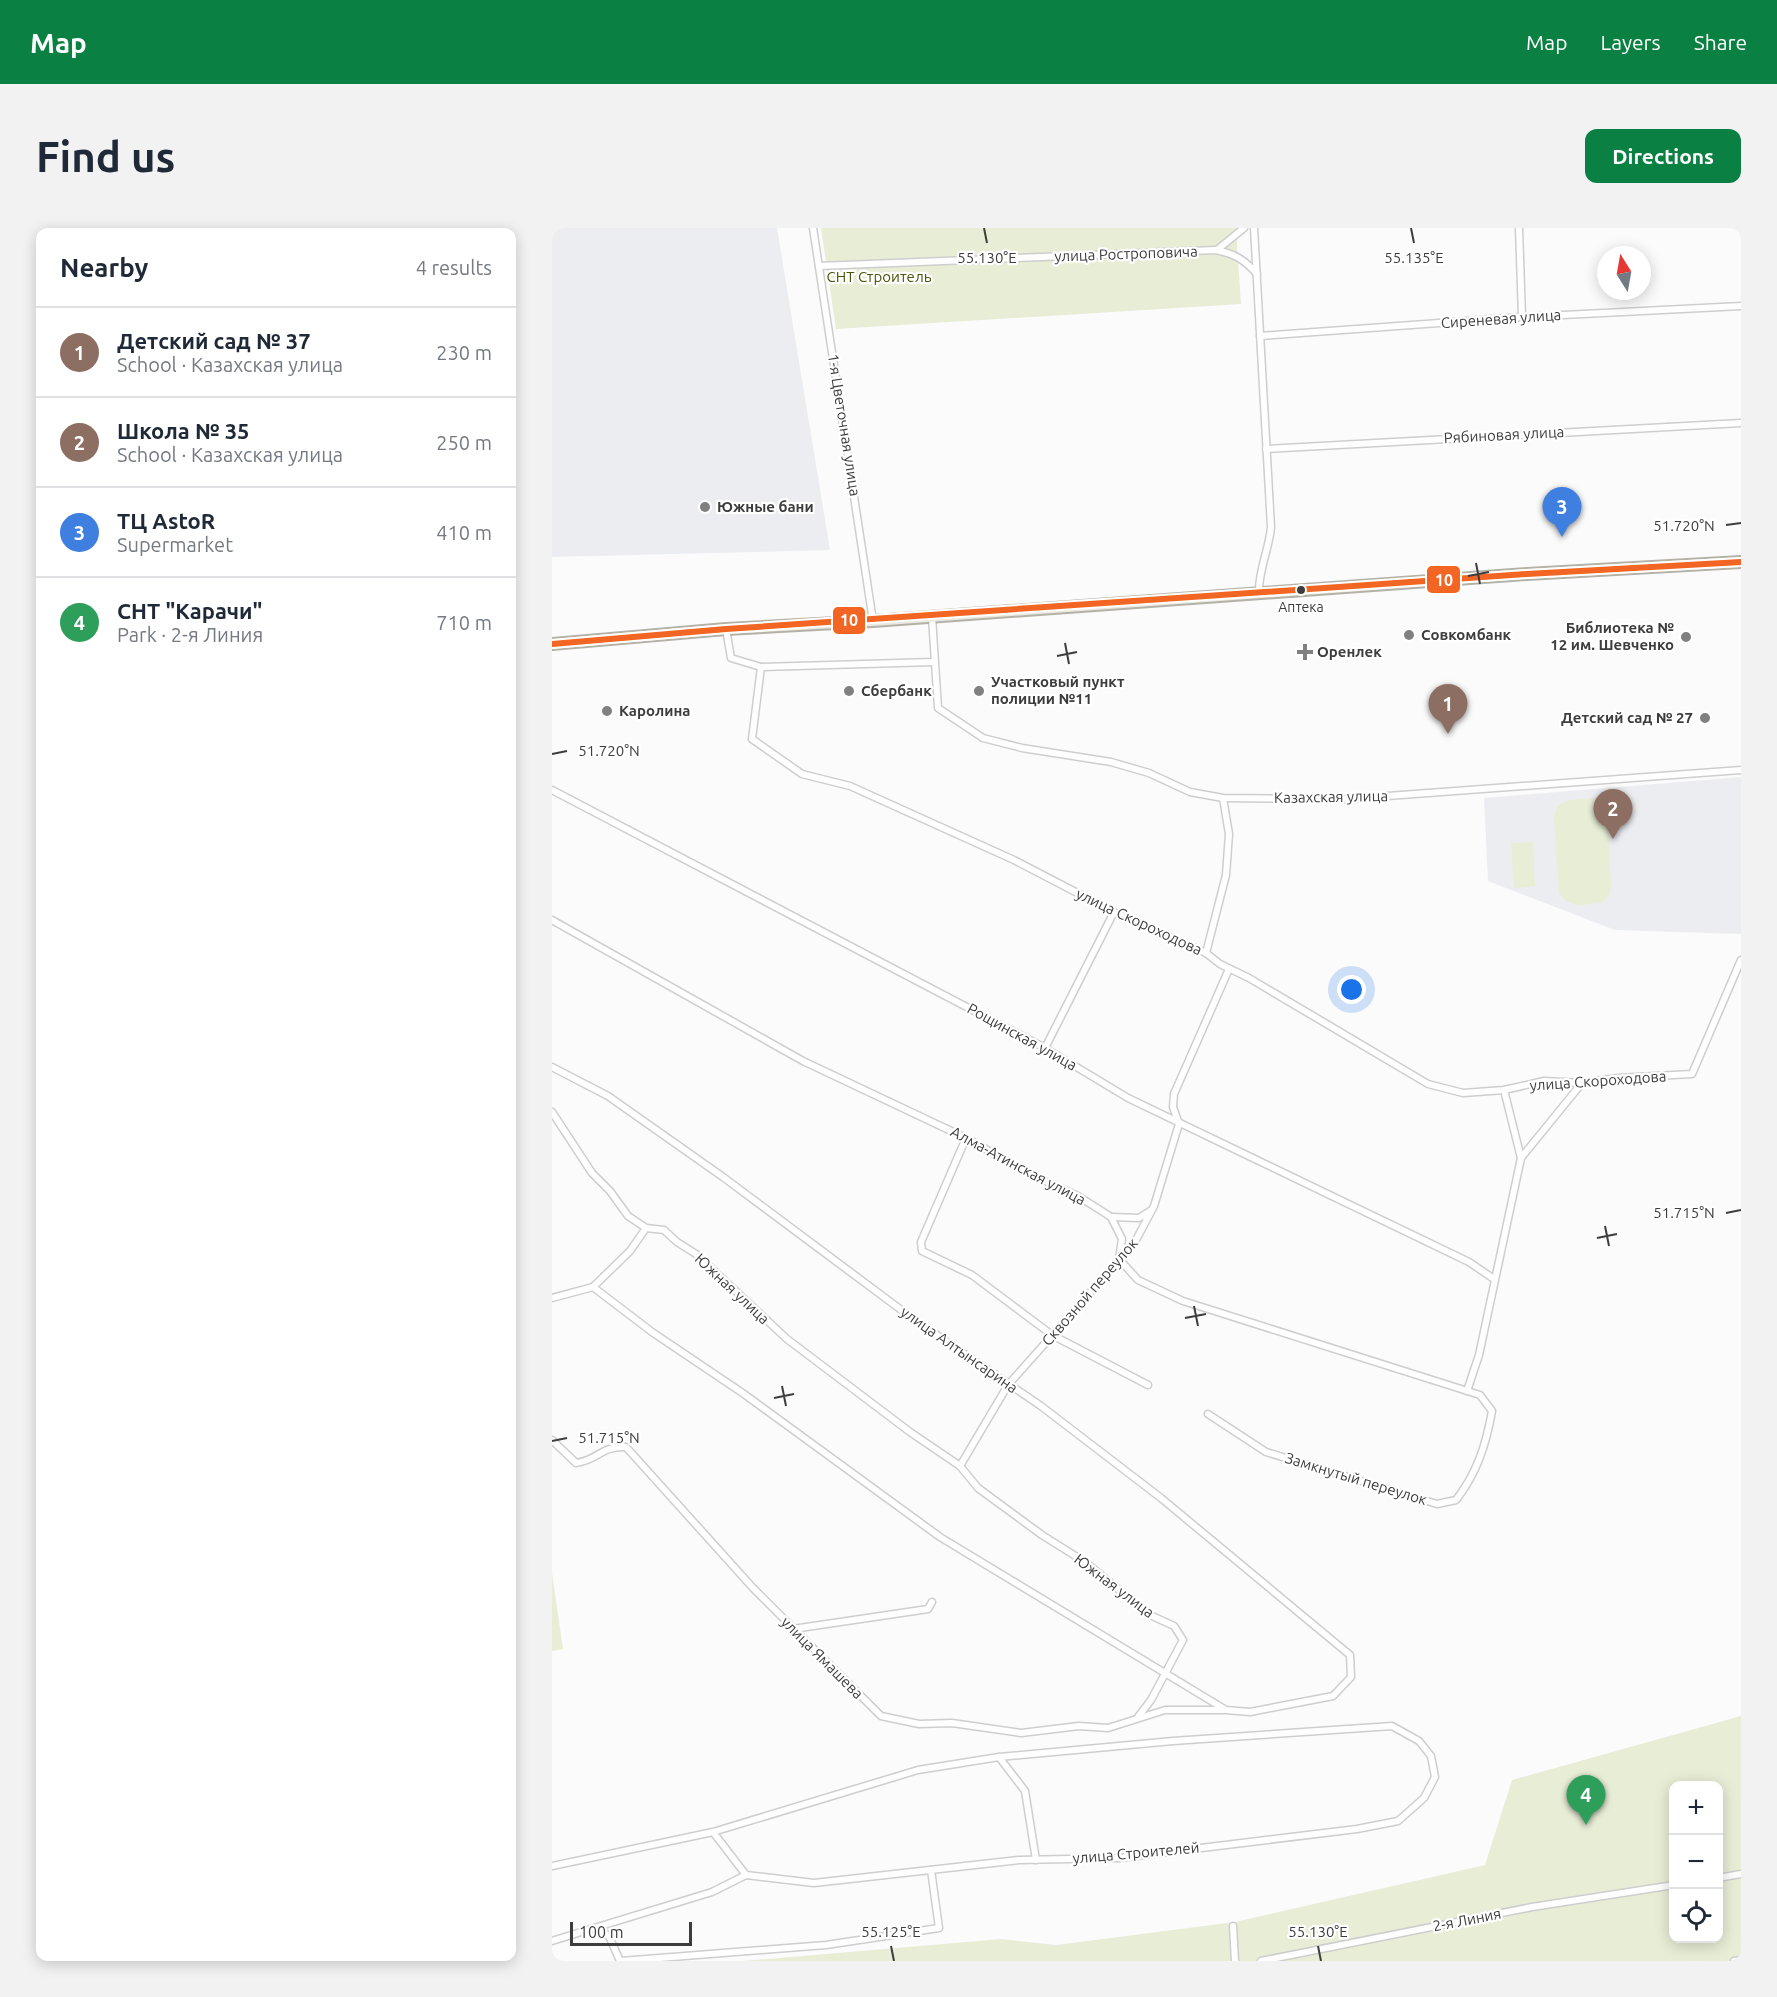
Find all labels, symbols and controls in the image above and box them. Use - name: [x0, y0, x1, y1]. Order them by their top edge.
- text: Map: [30, 27, 87, 58]
- text: Map: [1526, 30, 1567, 54]
- text: Layers: [1600, 30, 1661, 54]
- text: Share: [1694, 30, 1747, 54]
- button: Directions: [1585, 129, 1741, 183]
- text: Find us: [36, 133, 175, 180]
- street label: улица Ростроповича: [1054, 243, 1198, 265]
- north arrow: [1597, 246, 1651, 300]
- text: 55.130°E: [957, 249, 1017, 266]
- text: 55.135°E: [1384, 249, 1444, 266]
- text: Nearby: [60, 253, 148, 282]
- text: 4 results: [416, 256, 492, 279]
- park label: СНТ Строитель: [827, 268, 932, 285]
- street label: Сиреневая улица: [1440, 306, 1562, 331]
- text: Детский сад № 37: [117, 328, 311, 353]
- text: 1: [74, 341, 85, 364]
- text: 230 m: [436, 341, 492, 364]
- text: School · Казахская улица: [117, 353, 343, 376]
- street label: 1-я Цветочная улица: [825, 353, 864, 497]
- text: Школа № 35: [117, 418, 250, 443]
- street label: Рябиновая улица: [1443, 423, 1565, 446]
- text: 2: [74, 431, 85, 454]
- text: 250 m: [436, 431, 492, 454]
- text: School · Казахская улица: [117, 443, 343, 466]
- pin: 3: [1542, 488, 1582, 537]
- place label: Южные бани: [717, 498, 814, 515]
- marker: Южные бани: [698, 500, 712, 514]
- text: ТЦ AstoR: [117, 508, 215, 533]
- text: 51.720°N: [1653, 517, 1715, 534]
- text: 3: [74, 521, 85, 544]
- text: 410 m: [436, 521, 492, 544]
- text: Supermarket: [117, 533, 233, 556]
- line badge: 10: [1426, 565, 1461, 594]
- text: 10: [1435, 571, 1453, 589]
- marker: Аптека: [1295, 584, 1307, 596]
- text: СНТ "Карачи": [117, 598, 262, 623]
- place label: Аптека: [1278, 599, 1324, 615]
- line badge: 10: [832, 606, 866, 635]
- text: 4: [74, 611, 85, 634]
- text: 710 m: [436, 611, 492, 634]
- text: 10: [840, 611, 858, 629]
- place label: Библиотека № 12 им. Шевченко: [1550, 619, 1674, 653]
- text: Park · 2-я Линия: [117, 623, 263, 646]
- place label: Совкомбанк: [1421, 626, 1512, 643]
- marker: Совкомбанк: [1402, 628, 1416, 642]
- marker: Библиотека № 12 им. Шевченко: [1679, 630, 1693, 644]
- place label: Оренлек: [1317, 643, 1382, 660]
- marker: Оренлек: [1298, 645, 1312, 659]
- place label: Участковый пункт полиции №11: [991, 673, 1125, 707]
- place label: Сбербанк: [861, 682, 932, 699]
- marker: Сбербанк: [842, 684, 856, 698]
- marker: Участковый пункт полиции №11: [972, 684, 986, 698]
- pin: 1: [1428, 684, 1468, 734]
- place label: Каролина: [619, 702, 690, 719]
- marker: Каролина: [600, 704, 614, 718]
- place label: Детский сад № 27: [1561, 709, 1693, 726]
- marker: Детский сад № 27: [1698, 711, 1712, 725]
- text: 51.720°N: [578, 742, 640, 759]
- street label: Казахская улица: [1274, 787, 1388, 806]
- pin: 2: [1594, 790, 1632, 839]
- street label: улица Скороходова: [1074, 885, 1205, 958]
- your location: [1337, 975, 1366, 1004]
- street label: Рощинская улица: [965, 999, 1080, 1074]
- street label: улица Скороходова: [1529, 1067, 1667, 1094]
- street label: Алма-Атинская улица: [948, 1123, 1089, 1208]
- text: 51.715°N: [1653, 1204, 1715, 1221]
- street label: Сквозной переулок: [1038, 1234, 1141, 1349]
- street label: Южная улица: [692, 1250, 773, 1327]
- street label: улица Алтынсарина: [898, 1303, 1021, 1396]
- text: 51.715°N: [578, 1429, 640, 1446]
- street label: Замкнутый переулок: [1283, 1449, 1429, 1508]
- street label: Южная улица: [1071, 1550, 1158, 1621]
- street label: улица Ямашева: [778, 1613, 867, 1702]
- pin: 4: [1566, 1776, 1606, 1825]
- map controls: [1669, 1781, 1723, 1943]
- button: +: [1669, 1781, 1723, 1835]
- button: −: [1669, 1835, 1723, 1889]
- street label: улица Строителей: [1072, 1838, 1200, 1867]
- button: locate: [1669, 1889, 1723, 1943]
- street label: 2-я Линия: [1431, 1905, 1503, 1934]
- scale bar: [570, 1919, 692, 1946]
- text: 100 m: [579, 1923, 624, 1941]
- text: 55.125°E: [861, 1923, 921, 1940]
- text: 55.130°E: [1288, 1923, 1348, 1940]

